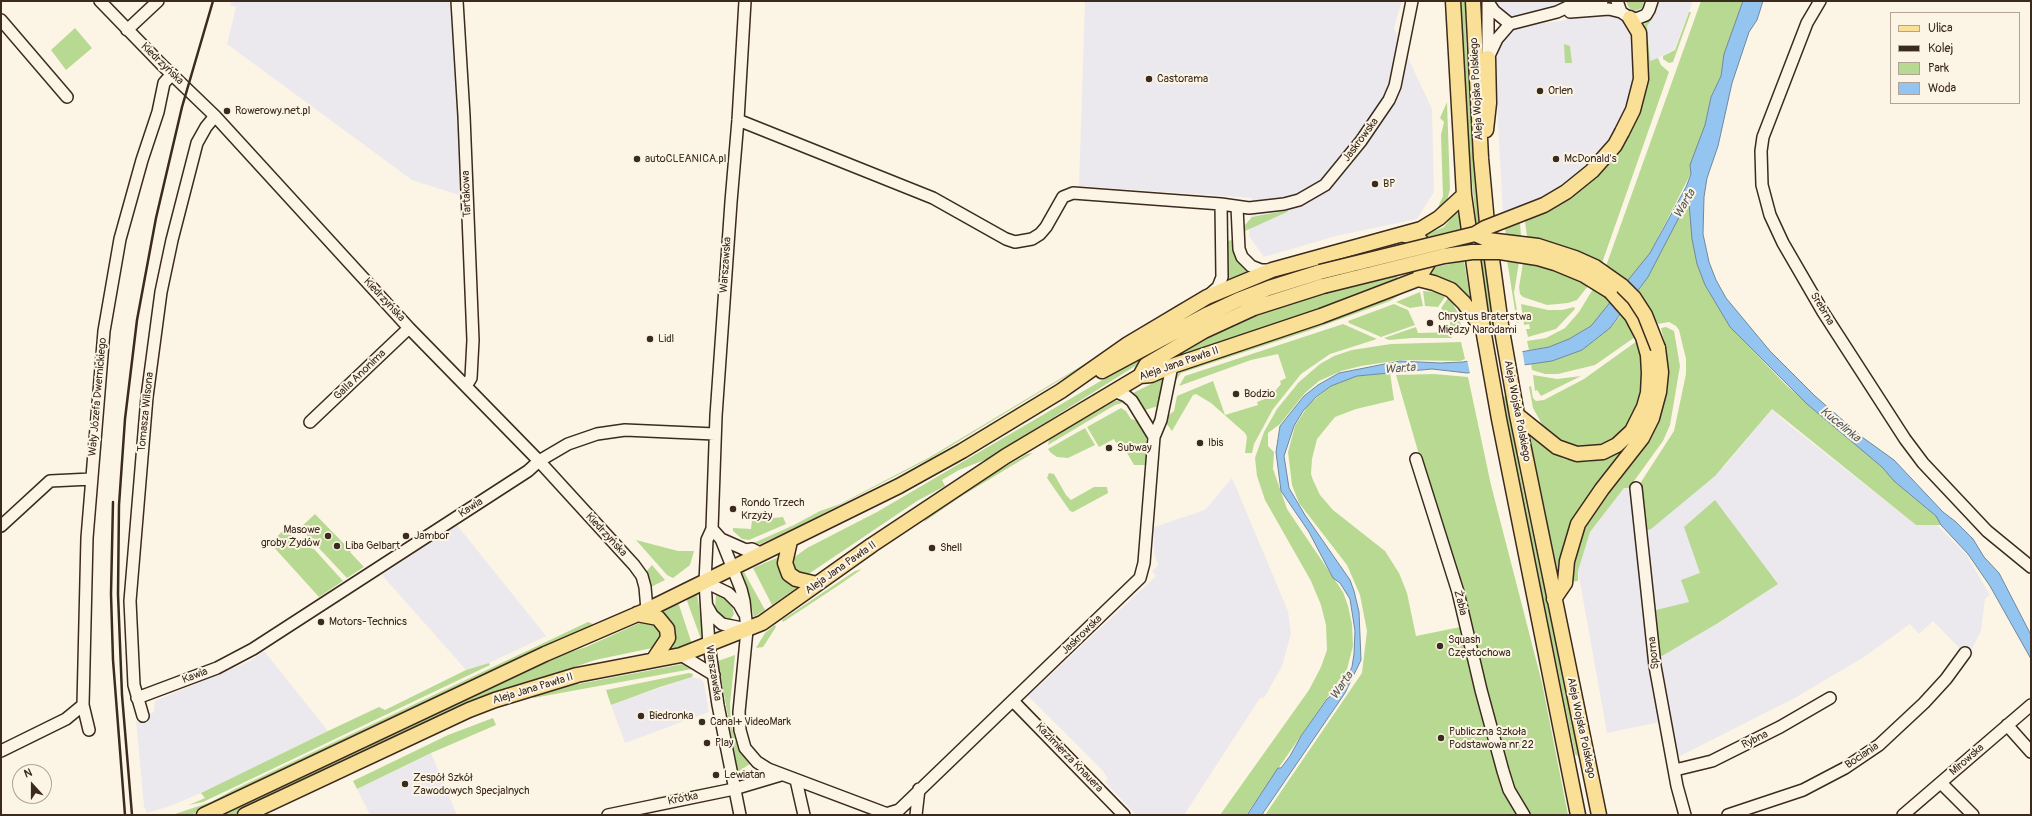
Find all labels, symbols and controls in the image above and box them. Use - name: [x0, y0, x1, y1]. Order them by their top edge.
- legend: [1890, 12, 2020, 104]
- text: Ulica: [1928, 21, 1953, 36]
- street label: Aleja Wojska Polskiego: [1468, 37, 1486, 141]
- street label: Kiedrzyńska: [138, 40, 186, 88]
- text: Kolej: [1928, 41, 1953, 56]
- text: Park: [1928, 61, 1949, 76]
- place label: Castorama: [1157, 72, 1208, 86]
- marker: Castorama: [1144, 74, 1154, 84]
- text: Woda: [1928, 81, 1956, 96]
- place label: Orlen: [1548, 84, 1573, 98]
- marker: Orlen: [1535, 86, 1545, 96]
- place label: Rowerowy.net.pl: [235, 104, 310, 118]
- marker: Rowerowy.net.pl: [222, 106, 232, 116]
- street label: Jaskrowska: [1340, 115, 1382, 165]
- place label: autoCLEANICA.pl: [645, 152, 726, 166]
- place label: McDonald's: [1564, 152, 1617, 166]
- marker: autoCLEANICA.pl: [632, 154, 642, 164]
- marker: McDonald's: [1551, 154, 1561, 164]
- street label: Tartakowa: [460, 170, 474, 218]
- place label: BP: [1383, 177, 1395, 191]
- marker: BP: [1370, 179, 1380, 189]
- water label: Warta: [1671, 187, 1699, 221]
- street label: Warszawska: [717, 236, 735, 294]
- street label: Kiedrzyńska: [361, 275, 407, 325]
- street label: Srebrna: [1807, 290, 1837, 328]
- place label: Chrystus Braterstwa Między Narodami: [1438, 310, 1531, 336]
- marker: Chrystus Braterstwa Między Narodami: [1425, 318, 1435, 328]
- place label: Lidl: [658, 332, 674, 346]
- marker: Lidl: [645, 334, 655, 344]
- street label: Wały Józefa Dwernickiego: [86, 337, 110, 457]
- street label: Aleja Jana Pawła II: [1137, 344, 1221, 384]
- street label: Galla Anonima: [331, 347, 389, 403]
- street label: Aleja Wojska Polskiego: [1501, 359, 1533, 463]
- water label: Warta: [1384, 360, 1416, 378]
- street label: Tomasza Wilsona: [135, 371, 157, 453]
- place label: Bodzio: [1244, 387, 1275, 401]
- marker: Bodzio: [1231, 389, 1241, 399]
- water label: Kucelinka: [1817, 404, 1863, 446]
- place label: Ibis: [1208, 436, 1223, 450]
- marker: Ibis: [1195, 438, 1205, 448]
- place label: Subway: [1117, 441, 1152, 455]
- marker: Subway: [1104, 443, 1114, 453]
- street label: Kawia: [456, 495, 486, 521]
- place label: Rondo Trzech Krzyży: [741, 496, 804, 522]
- marker: Rondo Trzech Krzyży: [728, 504, 738, 514]
- street label: Kiedrzyńska: [583, 510, 629, 560]
- place label: Masowe groby Żydów: [261, 523, 320, 549]
- place label: Jambor: [414, 529, 449, 543]
- marker: Masowe groby Żydów: [323, 531, 333, 541]
- marker: Jambor: [401, 531, 411, 541]
- place label: Liba Gelbart: [345, 539, 400, 553]
- street label: Aleja Jana Pawła II: [803, 539, 879, 597]
- marker: Liba Gelbart: [332, 541, 342, 551]
- place label: Shell: [940, 541, 962, 555]
- marker: Shell: [927, 543, 937, 553]
- street label: Żabia: [1451, 589, 1469, 617]
- street label: Jaskrowska: [1059, 612, 1105, 658]
- place label: Motors-Technics: [329, 615, 407, 629]
- marker: Motors-Technics: [316, 617, 326, 627]
- place label: Squash Częstochowa: [1448, 633, 1511, 659]
- street label: Sporna: [1646, 636, 1662, 670]
- marker: Squash Częstochowa: [1435, 641, 1445, 651]
- street label: Warszawska: [702, 644, 724, 702]
- street label: Kawia: [180, 665, 210, 687]
- water label: Warta: [1327, 669, 1357, 703]
- street label: Aleja Jana Pawła II: [491, 670, 575, 708]
- street label: Aleja Wojska Polskiego: [1564, 676, 1598, 780]
- place label: Biedronka: [649, 709, 693, 723]
- marker: Biedronka: [636, 711, 646, 721]
- place label: Canal+ VideoMark: [710, 715, 791, 729]
- marker: Canal+ VideoMark: [697, 717, 707, 727]
- street label: Kazimierza Knauera: [1033, 721, 1105, 795]
- place label: Publiczna Szkoła Podstawowa nr 22: [1449, 725, 1534, 751]
- street label: Rybna: [1740, 728, 1770, 752]
- marker: Publiczna Szkoła Podstawowa nr 22: [1436, 733, 1446, 743]
- place label: Play: [715, 736, 734, 750]
- marker: Play: [702, 738, 712, 748]
- street label: Bociania: [1843, 740, 1881, 772]
- street label: Mirowska: [1947, 741, 1987, 779]
- north arrow: [12, 764, 52, 804]
- text: N: [22, 766, 34, 781]
- place label: Lewiatan: [724, 768, 765, 782]
- marker: Lewiatan: [711, 770, 721, 780]
- place label: Zespół Szkół Zawodowych Specjalnych: [413, 771, 530, 797]
- marker: Zespół Szkół Zawodowych Specjalnych: [400, 779, 410, 789]
- street label: Krótka: [667, 790, 699, 808]

